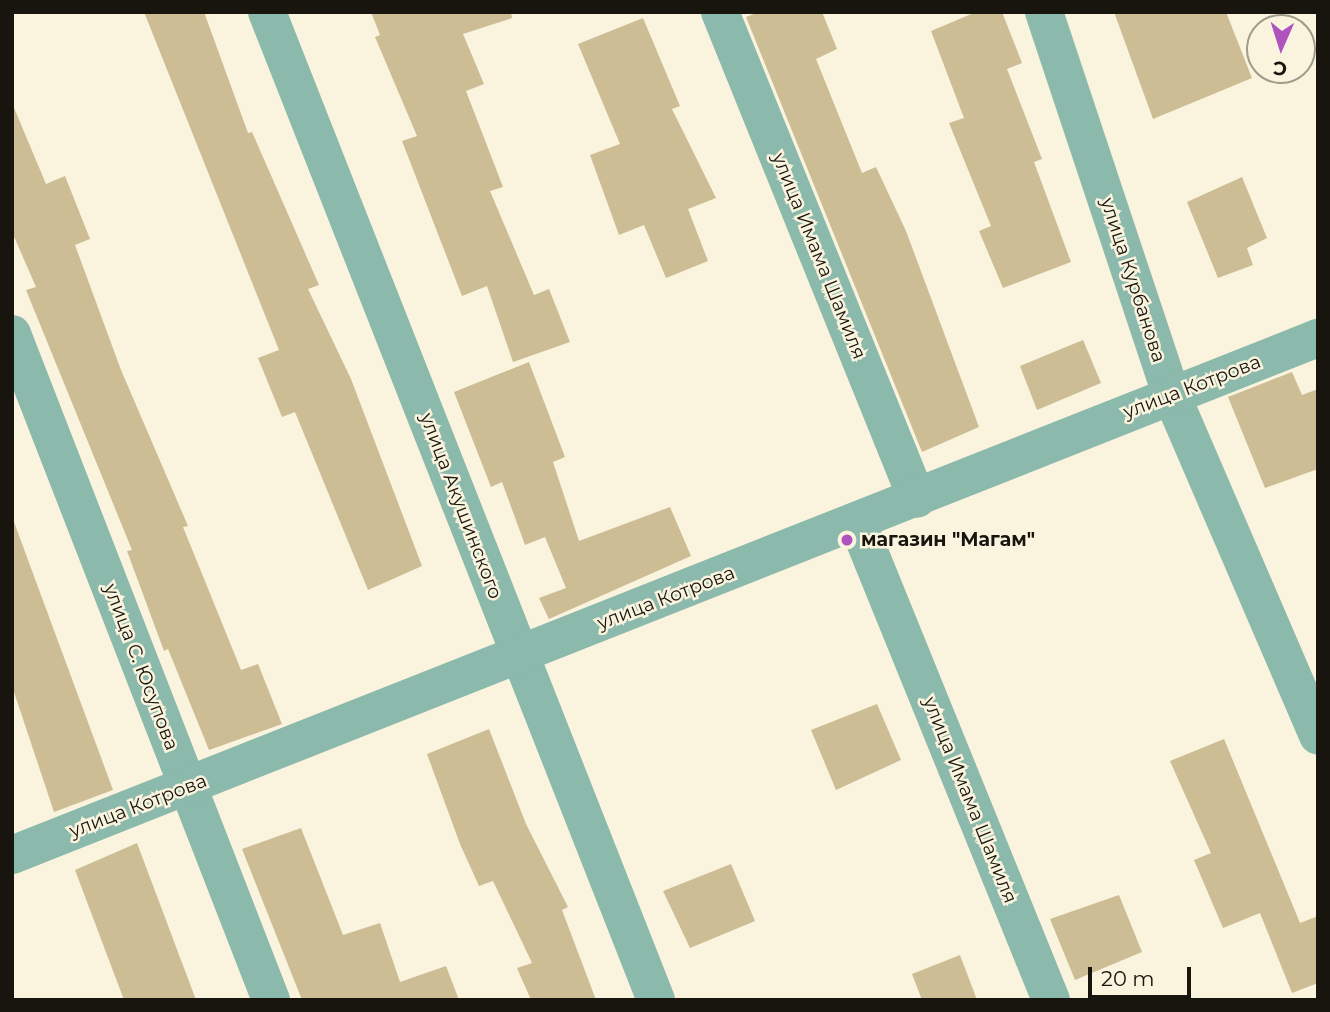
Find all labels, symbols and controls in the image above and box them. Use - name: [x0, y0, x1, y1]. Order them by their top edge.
- north arrow: [1246, 14, 1316, 84]
- text: С: [1272, 57, 1287, 80]
- street label: улица Имама Шамиля: [767, 149, 871, 363]
- street label: улица Курбанова: [1096, 195, 1170, 365]
- street label: улица Котрова: [1120, 350, 1264, 424]
- street label: улица Акушинского: [415, 410, 507, 602]
- place label: магазин "Магам": [861, 529, 1035, 551]
- marker: магазин "Магам": [839, 532, 855, 548]
- street label: улица Котрова: [594, 561, 738, 635]
- street label: улица С. Юсупова: [99, 580, 183, 754]
- street label: улица Имама Шамиля: [918, 693, 1022, 907]
- street label: улица Котрова: [66, 769, 210, 843]
- scale bar: [1092, 953, 1195, 997]
- text: 20 m: [1101, 966, 1155, 991]

